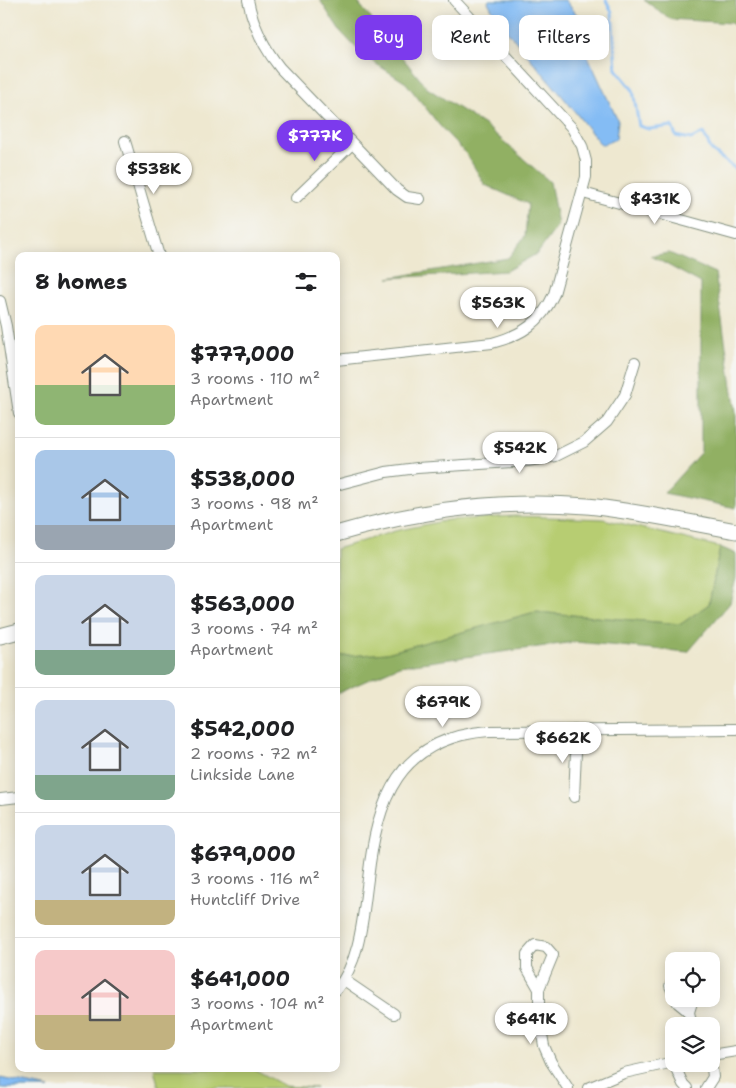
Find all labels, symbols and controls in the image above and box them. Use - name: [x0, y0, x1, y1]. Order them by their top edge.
- chip: Buy: [355, 15, 422, 60]
- chip: Rent: [432, 15, 509, 60]
- chip: Filters: [519, 15, 609, 60]
- pin: $777K: [280, 120, 350, 162]
- text: $777K: [288, 125, 342, 146]
- pin: $538K: [119, 152, 189, 195]
- text: $538K: [127, 158, 181, 179]
- pin: $431K: [620, 182, 690, 225]
- text: $431K: [630, 188, 680, 209]
- text: 8 homes: [35, 268, 127, 296]
- icon: filters: [292, 268, 320, 296]
- pin: $563K: [463, 286, 533, 329]
- text: $563K: [471, 292, 525, 313]
- text: $777,000: [190, 340, 295, 368]
- icon: home: [75, 345, 135, 405]
- text: 3 rooms · 110 m²: [190, 368, 320, 389]
- text: Apartment: [190, 389, 273, 410]
- pin: $542K: [485, 432, 555, 474]
- text: $542K: [493, 437, 547, 458]
- text: $538,000: [190, 465, 295, 493]
- icon: home: [75, 470, 135, 530]
- text: 3 rooms · 98 m²: [190, 493, 319, 514]
- text: Apartment: [190, 514, 273, 535]
- text: $563,000: [190, 590, 295, 618]
- icon: home: [75, 595, 135, 655]
- text: 3 rooms · 74 m²: [190, 618, 318, 639]
- text: Apartment: [190, 639, 273, 660]
- pin: $679K: [408, 686, 478, 728]
- text: $679K: [416, 691, 470, 712]
- text: $542,000: [190, 715, 295, 743]
- icon: home: [75, 720, 135, 780]
- pin: $662K: [528, 722, 598, 764]
- text: $662K: [535, 727, 591, 748]
- text: 2 rooms · 72 m²: [190, 743, 318, 764]
- text: Linkside Lane: [190, 764, 295, 785]
- text: $679,000: [190, 840, 296, 868]
- icon: home: [75, 845, 135, 905]
- text: 3 rooms · 116 m²: [190, 868, 320, 889]
- text: Huntcliff Drive: [190, 889, 300, 910]
- map controls: [665, 952, 720, 1072]
- button: locate: [665, 952, 720, 1007]
- text: $641,000: [190, 965, 290, 993]
- icon: home: [75, 970, 135, 1030]
- text: 3 rooms · 104 m²: [190, 993, 325, 1014]
- pin: $641K: [496, 1002, 566, 1045]
- text: $641K: [506, 1008, 556, 1029]
- text: Apartment: [190, 1014, 273, 1035]
- button: layers: [665, 1017, 720, 1072]

